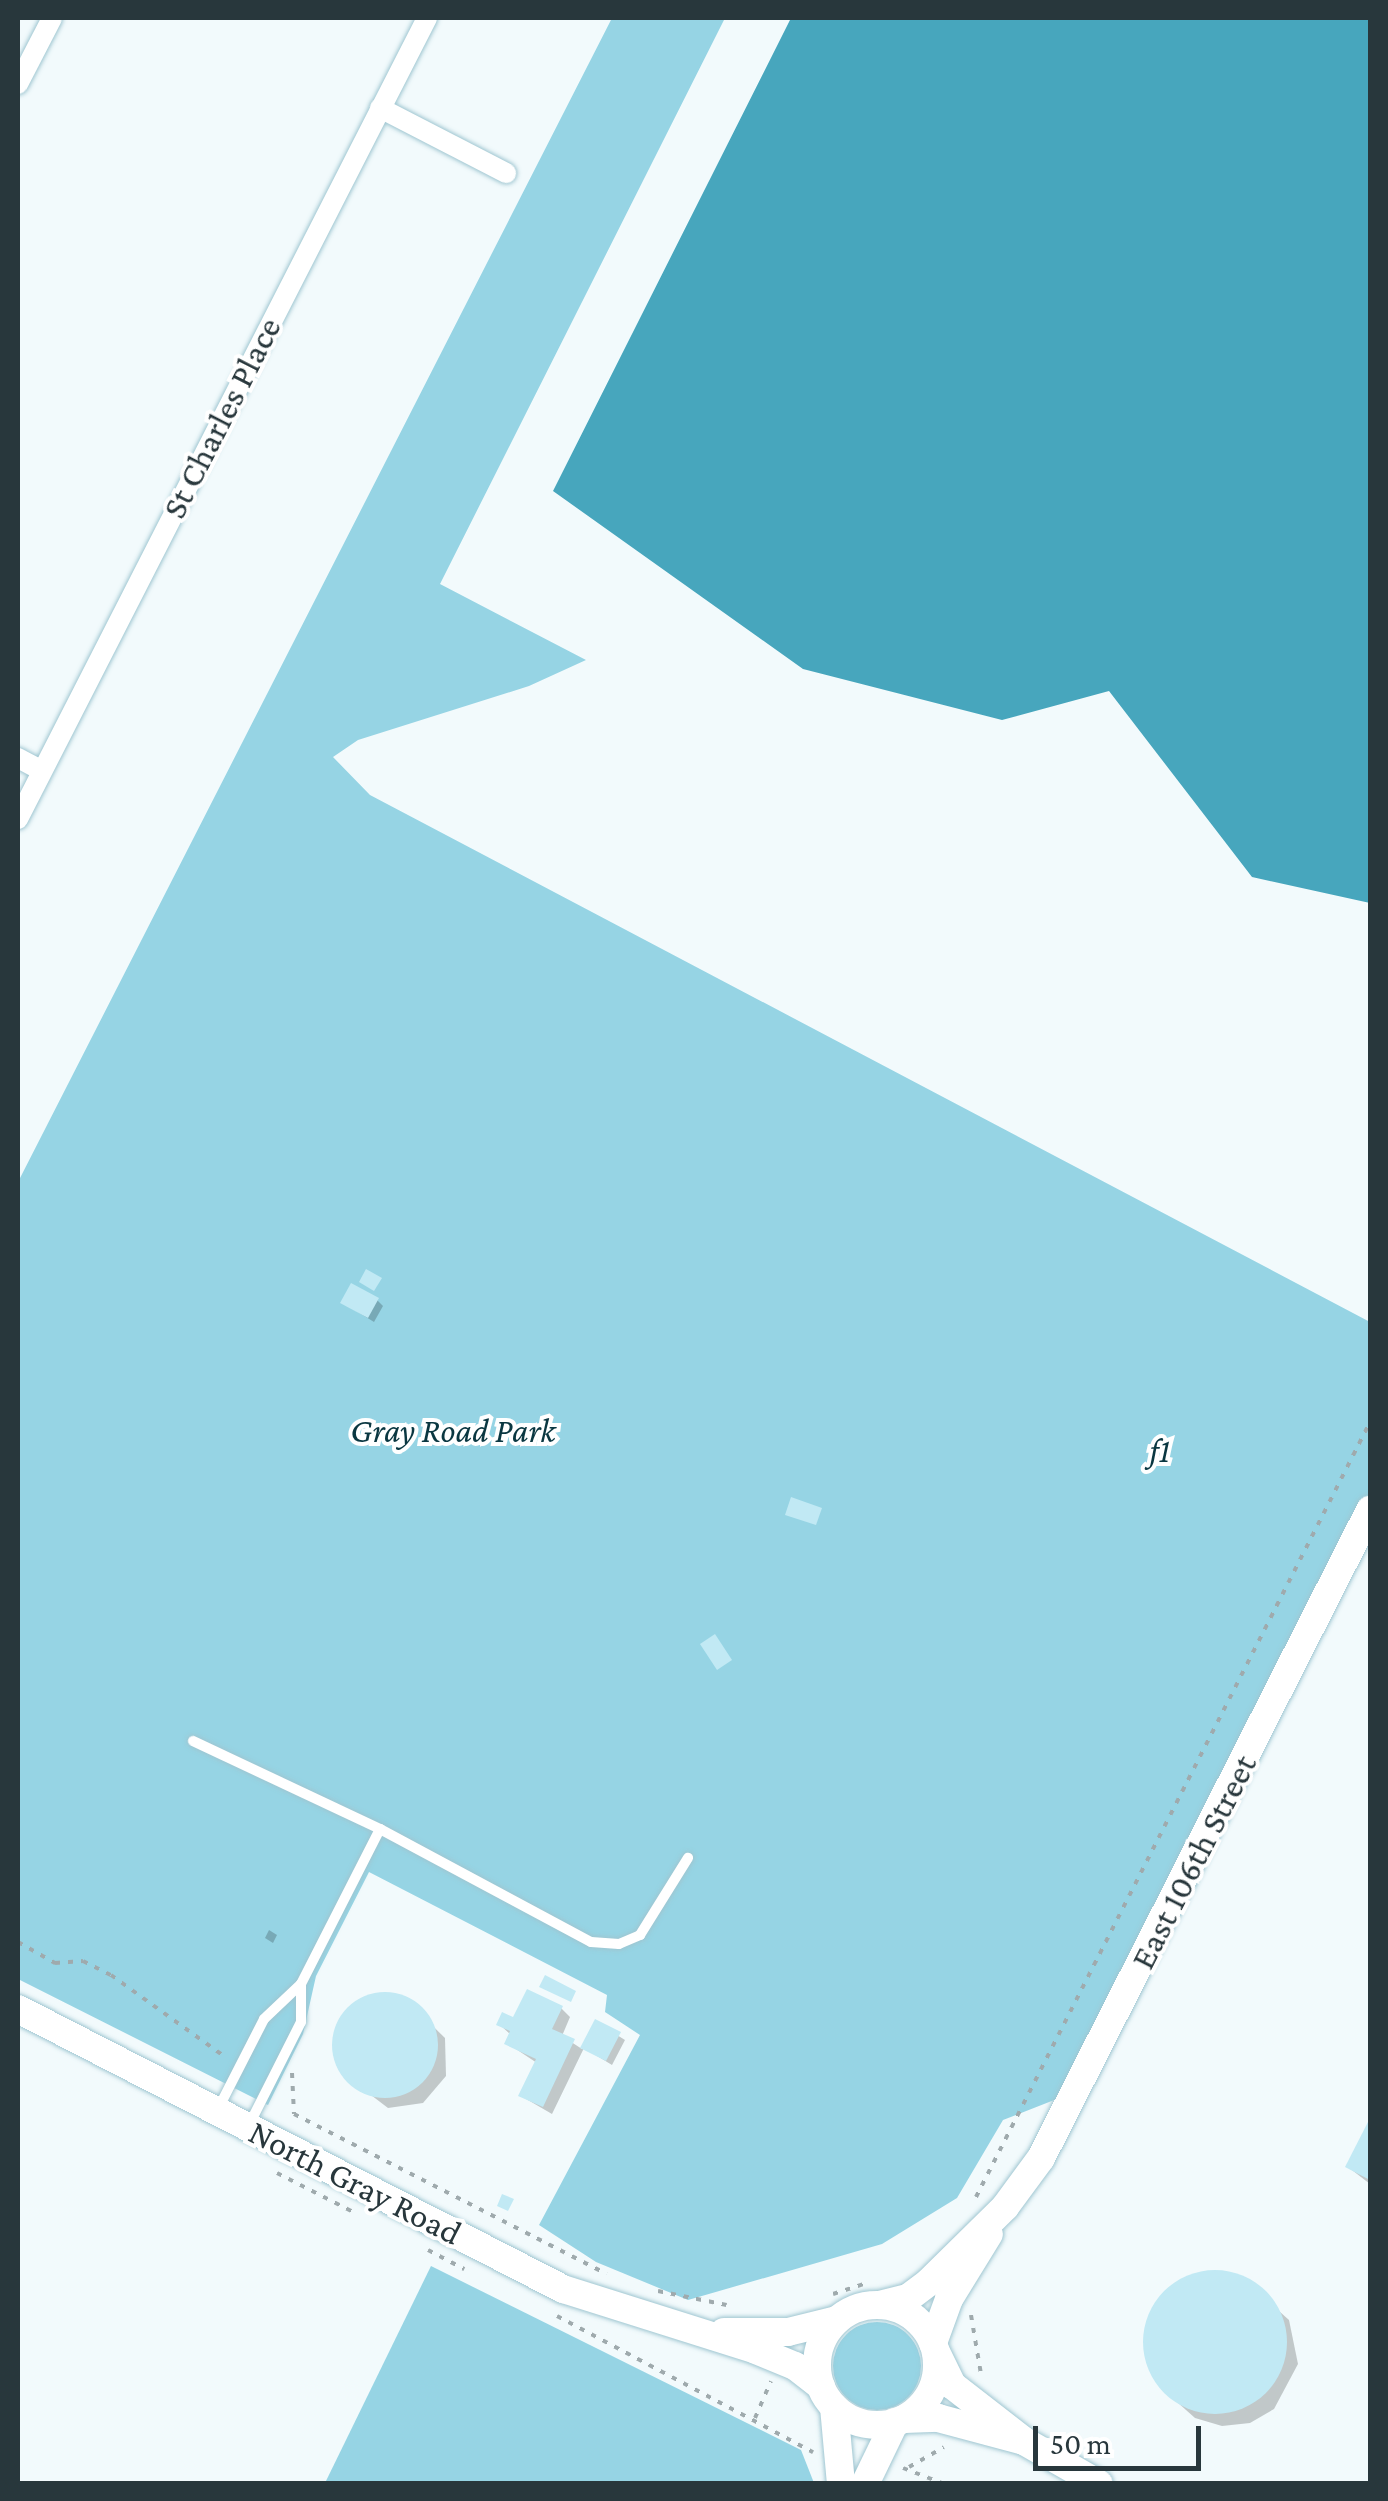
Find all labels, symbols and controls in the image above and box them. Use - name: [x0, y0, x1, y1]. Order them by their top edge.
- street label: St Charles Place: [153, 310, 291, 526]
- park label: Gray Road Park: [350, 1410, 556, 1452]
- park label: f1: [1150, 1430, 1170, 1472]
- street label: East 106th Street: [1122, 1748, 1266, 1976]
- street label: North Gray Road: [242, 2111, 468, 2255]
- scale bar: [1038, 2406, 1206, 2468]
- text: 50 m: [1050, 2427, 1111, 2460]

